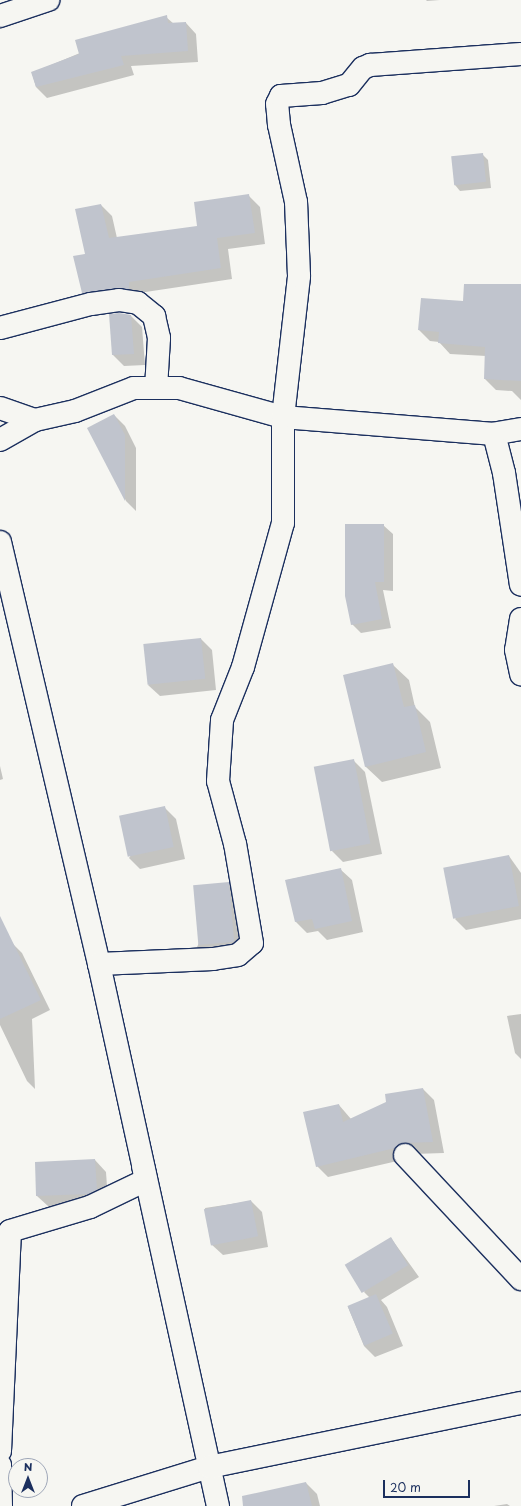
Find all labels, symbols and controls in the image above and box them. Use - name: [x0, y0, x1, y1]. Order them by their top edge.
- north arrow: [8, 1458, 48, 1498]
- text: N: [24, 1458, 32, 1475]
- scale bar: [385, 1472, 472, 1498]
- text: 20 m: [390, 1478, 421, 1496]

